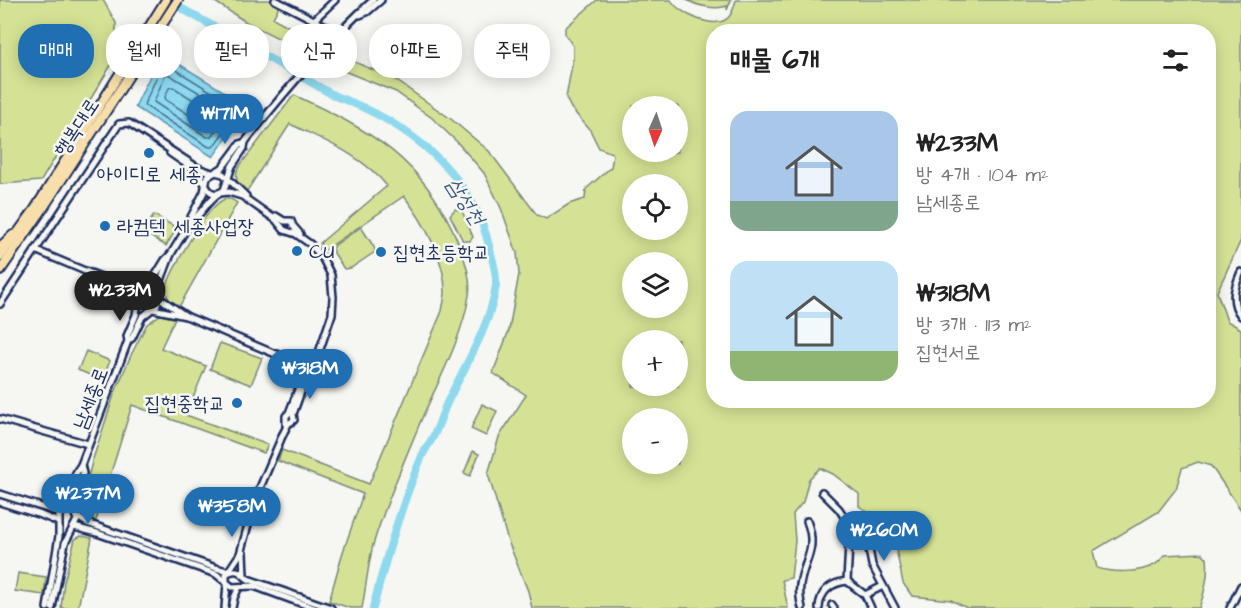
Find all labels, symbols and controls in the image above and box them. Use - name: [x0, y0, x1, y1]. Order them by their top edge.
- chip: 매매: [18, 24, 94, 78]
- chip: 월세: [106, 24, 182, 78]
- chip: 필터: [194, 24, 269, 78]
- chip: 신규: [281, 24, 357, 78]
- chip: 아파트: [369, 24, 462, 78]
- chip: 주택: [474, 24, 550, 78]
- text: 매물 6개: [730, 42, 819, 78]
- icon: filters: [1159, 44, 1192, 77]
- street label: 행복대로: [48, 93, 106, 162]
- pin: ₩171M: [183, 94, 267, 145]
- north arrow: [622, 96, 688, 162]
- map controls: [622, 96, 688, 474]
- text: ₩171M: [201, 99, 249, 127]
- text: ₩233M: [916, 125, 998, 161]
- icon: home: [778, 135, 850, 207]
- marker: 아이디로 세종: [142, 146, 156, 160]
- place label: 아이디로 세종: [97, 161, 201, 189]
- text: 방 4개 · 104 m²: [916, 161, 1049, 189]
- water label: 삼성천: [440, 172, 493, 232]
- button: locate: [622, 174, 688, 240]
- text: 남세종로: [916, 189, 980, 217]
- place label: 라컴텍 세종사업장: [117, 213, 254, 241]
- marker: 라컴텍 세종사업장: [98, 219, 112, 233]
- place label: CU: [309, 238, 334, 266]
- place label: 집현초등학교: [393, 239, 490, 267]
- marker: CU: [290, 244, 304, 258]
- marker: 집현초등학교: [374, 245, 388, 259]
- button: layers: [622, 252, 688, 318]
- pin: ₩233M: [78, 271, 162, 322]
- text: ₩318M: [916, 275, 990, 311]
- text: ₩233M: [88, 276, 152, 304]
- icon: home: [778, 285, 850, 357]
- text: 방 3개 · 113 m²: [916, 311, 1032, 339]
- button: +: [622, 330, 688, 396]
- text: 집현서로: [916, 339, 980, 367]
- pin: ₩318M: [268, 349, 352, 400]
- text: ₩318M: [281, 354, 339, 382]
- street label: 남세종로: [66, 363, 116, 433]
- place label: 집현중학교: [145, 390, 225, 418]
- marker: 집현중학교: [230, 396, 244, 410]
- button: −: [622, 408, 688, 474]
- pin: ₩237M: [46, 474, 130, 525]
- text: ₩237M: [55, 479, 121, 507]
- pin: ₩358M: [190, 487, 274, 538]
- text: ₩358M: [198, 492, 266, 520]
- pin: ₩260M: [842, 511, 926, 562]
- text: ₩260M: [850, 516, 918, 544]

